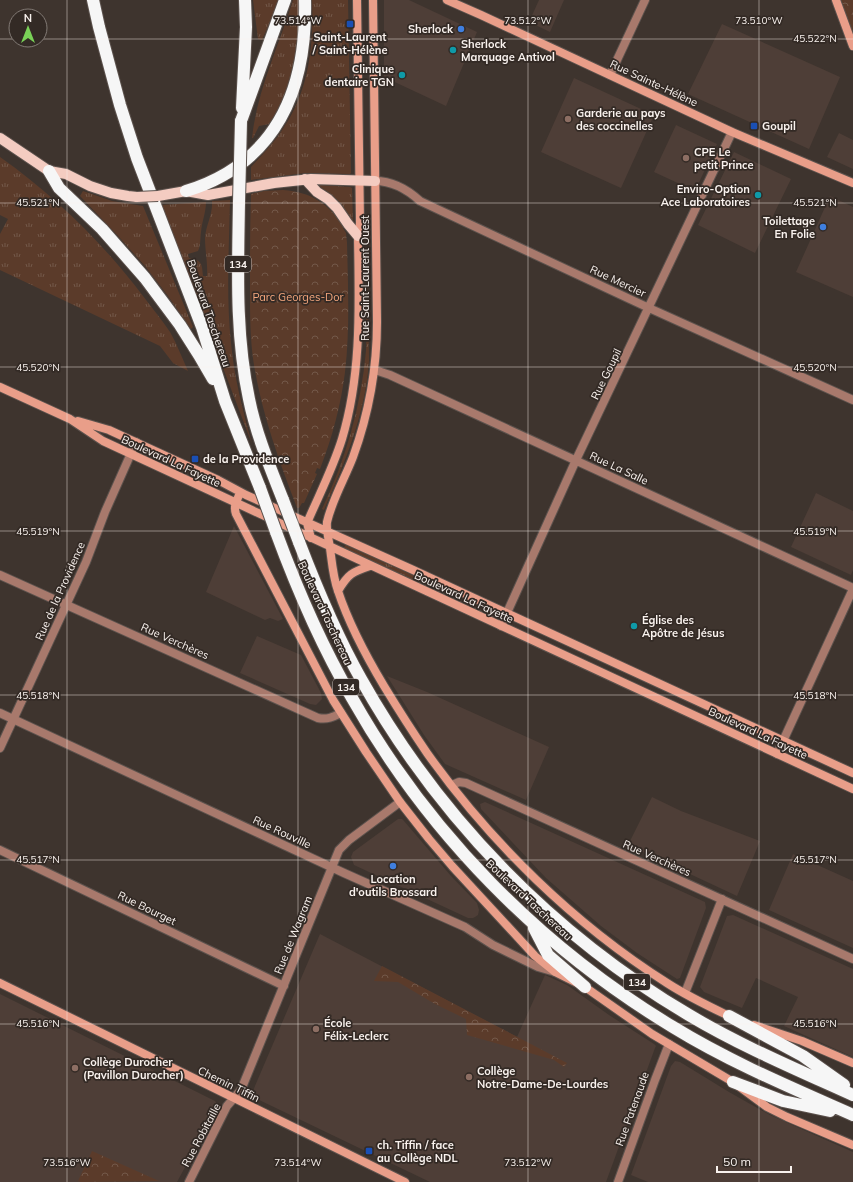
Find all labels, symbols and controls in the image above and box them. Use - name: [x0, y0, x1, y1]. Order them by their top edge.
- north arrow: [8, 8, 48, 48]
- text: N: [24, 11, 32, 25]
- text: 73.514°W: [274, 14, 322, 27]
- text: 73.512°W: [504, 14, 552, 27]
- text: 73.510°W: [735, 14, 783, 27]
- marker: Saint-Laurent / Saint-Hélène: [345, 19, 355, 29]
- place label: Sherlock: [408, 22, 454, 36]
- marker: Sherlock: [456, 24, 466, 34]
- place label: Saint-Laurent / Saint-Hélène: [312, 30, 387, 57]
- text: 45.522°N: [793, 32, 837, 45]
- place label: Sherlock Marquage Antivol: [461, 37, 555, 64]
- marker: Sherlock Marquage Antivol: [448, 45, 458, 55]
- street label: Rue Sainte-Hélène: [608, 56, 700, 110]
- place label: Clinique dentaire TGN: [325, 62, 394, 89]
- marker: Clinique dentaire TGN: [397, 70, 407, 80]
- place label: Garderie au pays des coccinelles: [576, 106, 666, 133]
- marker: Garderie au pays des coccinelles: [563, 114, 573, 124]
- place label: Goupil: [762, 119, 796, 133]
- marker: Goupil: [749, 121, 759, 131]
- place label: CPE Le petit Prince: [694, 145, 754, 172]
- marker: CPE Le petit Prince: [681, 153, 691, 163]
- place label: Enviro-Option Ace Laboratoires: [661, 182, 750, 209]
- marker: Enviro-Option Ace Laboratoires: [753, 190, 763, 200]
- text: 45.521°N: [16, 196, 60, 209]
- text: 45.521°N: [793, 196, 837, 209]
- place label: Toilettage En Folie: [763, 214, 815, 241]
- street label: Rue Saint-Laurent Ouest: [358, 215, 372, 341]
- marker: Toilettage En Folie: [818, 222, 828, 232]
- road number: 134: [225, 256, 251, 272]
- street label: Boulevard Taschereau: [184, 257, 234, 369]
- street label: Rue Mercier: [588, 262, 648, 300]
- park label: Parc Georges-Dor: [252, 290, 344, 304]
- street label: Rue Goupil: [588, 346, 624, 402]
- text: 45.520°N: [16, 361, 60, 374]
- text: 45.520°N: [793, 361, 837, 374]
- street label: Boulevard La Fayette: [119, 432, 223, 490]
- street label: Rue La Salle: [588, 448, 650, 488]
- place label: de la Providence: [203, 452, 289, 466]
- marker: de la Providence: [190, 454, 200, 464]
- text: 45.519°N: [16, 525, 60, 538]
- text: 45.519°N: [793, 525, 837, 538]
- street label: Rue de la Providence: [32, 540, 88, 642]
- street label: Boulevard Taschereau: [295, 559, 355, 667]
- street label: Boulevard La Fayette: [412, 568, 516, 626]
- place label: Église des Apôtre de Jésus: [642, 613, 725, 640]
- street label: Rue Verchères: [139, 620, 211, 662]
- marker: Église des Apôtre de Jésus: [629, 621, 639, 631]
- road number: 134: [333, 679, 359, 695]
- text: 45.518°N: [16, 689, 60, 702]
- text: 45.518°N: [793, 689, 837, 702]
- street label: Boulevard La Fayette: [706, 704, 810, 762]
- street label: Rue Rouville: [251, 812, 313, 852]
- street label: Rue Verchères: [621, 837, 693, 879]
- text: 45.517°N: [16, 853, 60, 866]
- text: 45.517°N: [793, 853, 837, 866]
- street label: Boulevard Taschereau: [483, 856, 575, 944]
- marker: Location d'outils Brossard: [388, 861, 398, 871]
- place label: Location d'outils Brossard: [349, 872, 437, 899]
- street label: Rue Bourget: [115, 888, 179, 928]
- street label: Rue de Wagram: [271, 894, 315, 976]
- road number: 134: [624, 974, 650, 990]
- place label: École Félix-Leclerc: [324, 1016, 389, 1043]
- text: 45.516°N: [16, 1017, 60, 1030]
- text: 45.516°N: [793, 1017, 837, 1030]
- marker: École Félix-Leclerc: [311, 1024, 321, 1034]
- place label: Collège Durocher (Pavillon Durocher): [83, 1055, 184, 1082]
- marker: Collège Durocher (Pavillon Durocher): [70, 1063, 80, 1073]
- street label: Chemin Tiffin: [196, 1063, 262, 1105]
- place label: Collège Notre-Dame-De-Lourdes: [477, 1064, 609, 1091]
- street label: Rue Patenaude: [612, 1070, 652, 1148]
- marker: Collège Notre-Dame-De-Lourdes: [464, 1072, 474, 1082]
- street label: Rue Robitaille: [178, 1101, 224, 1169]
- place label: ch. Tiffin / face au Collège NDL: [377, 1138, 458, 1165]
- marker: ch. Tiffin / face au Collège NDL: [364, 1146, 374, 1156]
- scale bar: [717, 1148, 791, 1174]
- text: 50 m: [723, 1154, 751, 1169]
- text: 73.516°W: [43, 1156, 91, 1169]
- text: 73.514°W: [274, 1156, 322, 1169]
- text: 73.512°W: [504, 1156, 552, 1169]

